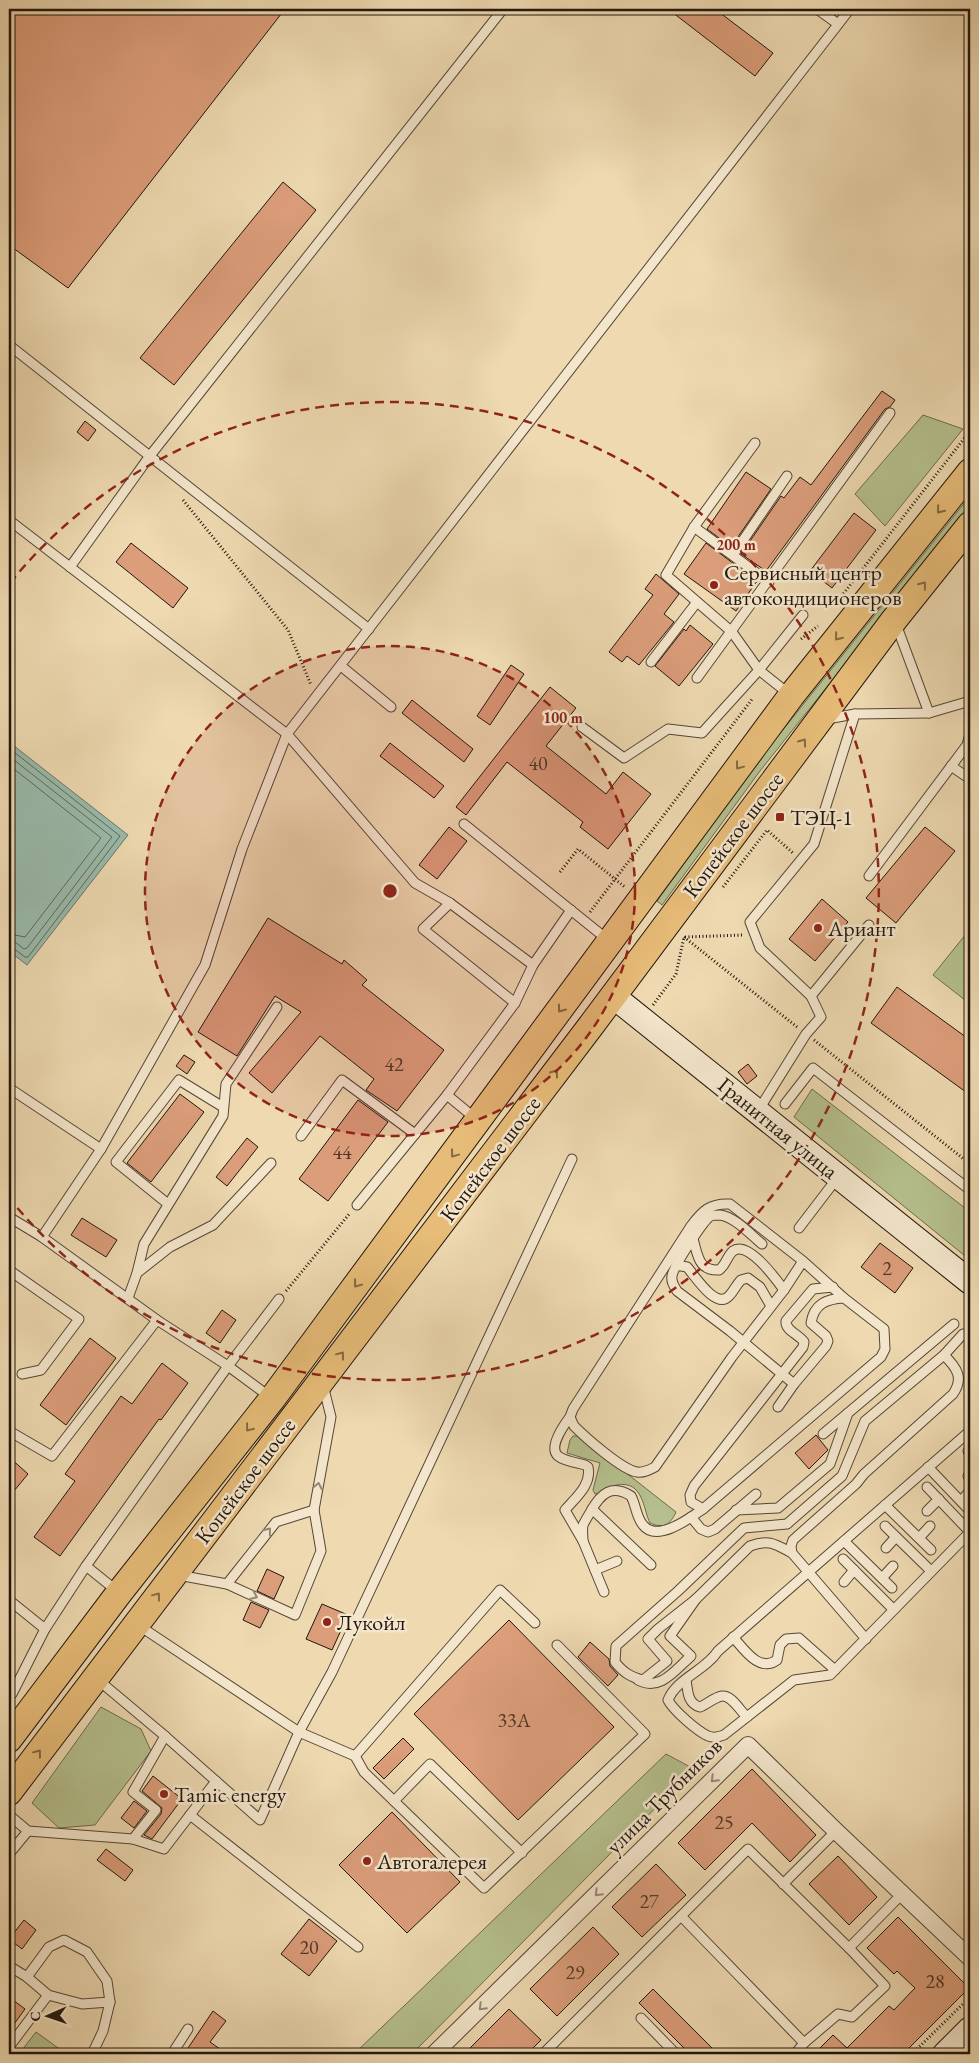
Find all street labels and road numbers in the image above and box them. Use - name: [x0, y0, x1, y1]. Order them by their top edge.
- street label: Копейское шоссе: [676, 766, 790, 904]
- street label: Гранитная улица: [712, 1071, 844, 1186]
- street label: Копейское шоссе: [433, 1090, 547, 1228]
- street label: Копейское шоссе: [188, 1412, 302, 1550]
- street label: улица Трубников: [600, 1732, 728, 1860]

